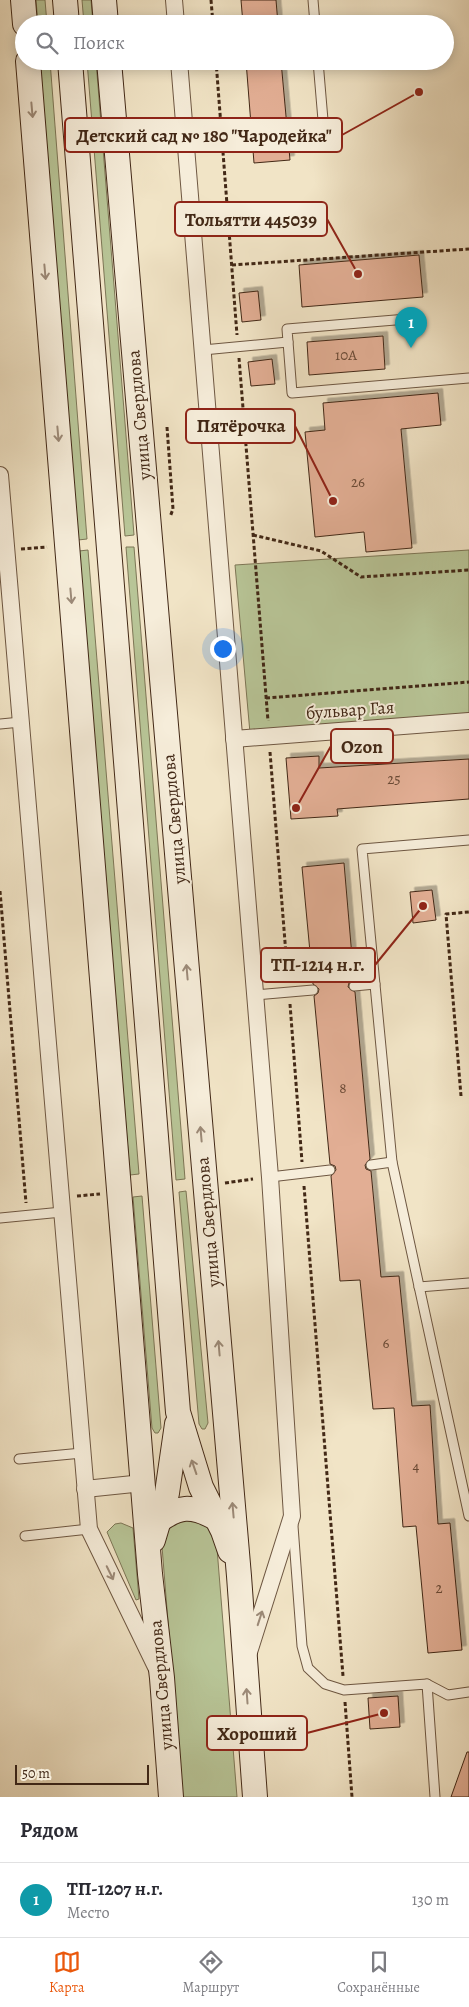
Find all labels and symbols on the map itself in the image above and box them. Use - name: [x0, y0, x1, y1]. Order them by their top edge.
- one-way arrow: [27, 102, 36, 118]
- callout: Детский сад № 180 "Чародейка": [65, 118, 342, 152]
- text: Детский сад № 180 "Чародейка": [76, 123, 332, 149]
- callout: Тольятти 445039: [175, 202, 327, 236]
- text: Тольятти 445039: [185, 207, 317, 233]
- one-way arrow: [40, 264, 49, 280]
- pin: 1: [395, 307, 427, 348]
- house number: 10А: [335, 345, 357, 365]
- street label: улица Свердлова: [121, 348, 157, 482]
- callout: Пятёрочка: [186, 409, 295, 443]
- text: Пятёрочка: [196, 413, 287, 439]
- one-way arrow: [53, 425, 62, 441]
- house number: 26: [351, 472, 365, 492]
- one-way arrow: [66, 587, 76, 603]
- your location: [210, 636, 236, 662]
- street label: бульвар Гая: [305, 695, 395, 725]
- callout: Ozon: [331, 729, 393, 763]
- text: Ozon: [341, 734, 383, 760]
- street label: улица Свердлова: [156, 752, 192, 886]
- house number: 25: [387, 769, 401, 789]
- callout: ТП-1214 н.г.: [261, 948, 375, 982]
- text: ТП-1214 н.г.: [271, 952, 365, 978]
- one-way arrow: [182, 965, 192, 981]
- house number: 8: [339, 1078, 347, 1098]
- one-way arrow: [196, 1126, 206, 1142]
- street label: улица Свердлова: [190, 1155, 226, 1289]
- house number: 6: [383, 1333, 390, 1353]
- one-way arrow: [214, 1341, 224, 1357]
- house number: 4: [413, 1456, 420, 1476]
- one-way arrow: [189, 1459, 198, 1475]
- one-way arrow: [228, 1503, 238, 1519]
- one-way arrow: [106, 1565, 115, 1580]
- house number: 2: [435, 1578, 443, 1598]
- one-way arrow: [255, 1610, 265, 1626]
- street label: улица Свердлова: [143, 1618, 179, 1752]
- one-way arrow: [243, 1688, 252, 1704]
- callout: Хороший: [207, 1716, 307, 1750]
- text: Хороший: [217, 1721, 297, 1747]
- scale bar: [15, 1762, 149, 1785]

